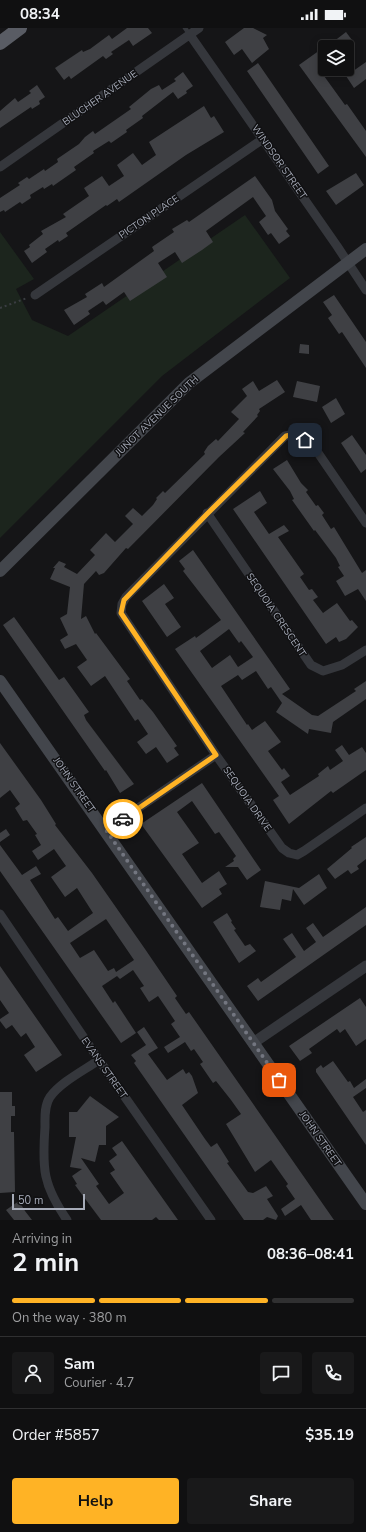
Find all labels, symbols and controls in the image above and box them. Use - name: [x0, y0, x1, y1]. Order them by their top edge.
- text: 08:34: [20, 4, 60, 24]
- map controls: [318, 40, 354, 76]
- button: layers: [318, 40, 354, 76]
- street label: BLUCHER AVENUE: [60, 67, 140, 129]
- street label: WINDSOR STREET: [248, 122, 310, 202]
- street label: PICTON PLACE: [116, 192, 182, 242]
- street label: JUNOT AVENUE SOUTH: [111, 372, 202, 460]
- pin: [288, 423, 322, 457]
- icon: home: [294, 429, 316, 451]
- street label: SEQUOIA CRESCENT: [243, 570, 309, 660]
- street label: JOHN STREET: [49, 754, 98, 816]
- street label: SEQUOIA DRIVE: [219, 764, 275, 834]
- courier: [103, 799, 143, 839]
- icon: car: [112, 808, 134, 830]
- street label: EVANS STREET: [78, 1035, 130, 1101]
- pin: [262, 1063, 296, 1097]
- icon: bag: [268, 1069, 290, 1091]
- street label: JOHN STREET: [295, 1108, 344, 1170]
- scale bar: [12, 1192, 85, 1211]
- text: 50 m: [18, 1193, 43, 1208]
- text: Arriving in: [12, 1230, 72, 1248]
- text: 08:36–08:41: [267, 1244, 354, 1264]
- text: 2 min: [12, 1245, 79, 1280]
- text: On the way · 380 m: [12, 1309, 127, 1327]
- button: person: [12, 1352, 54, 1394]
- button: chat: [260, 1352, 302, 1394]
- button: phone: [312, 1352, 354, 1394]
- text: Sam: [64, 1354, 95, 1374]
- text: Courier · 4.7: [64, 1374, 134, 1392]
- text: Order #5857: [12, 1425, 100, 1445]
- text: $35.19: [305, 1425, 354, 1445]
- button: Help: [12, 1478, 179, 1524]
- button: Share: [187, 1478, 354, 1524]

